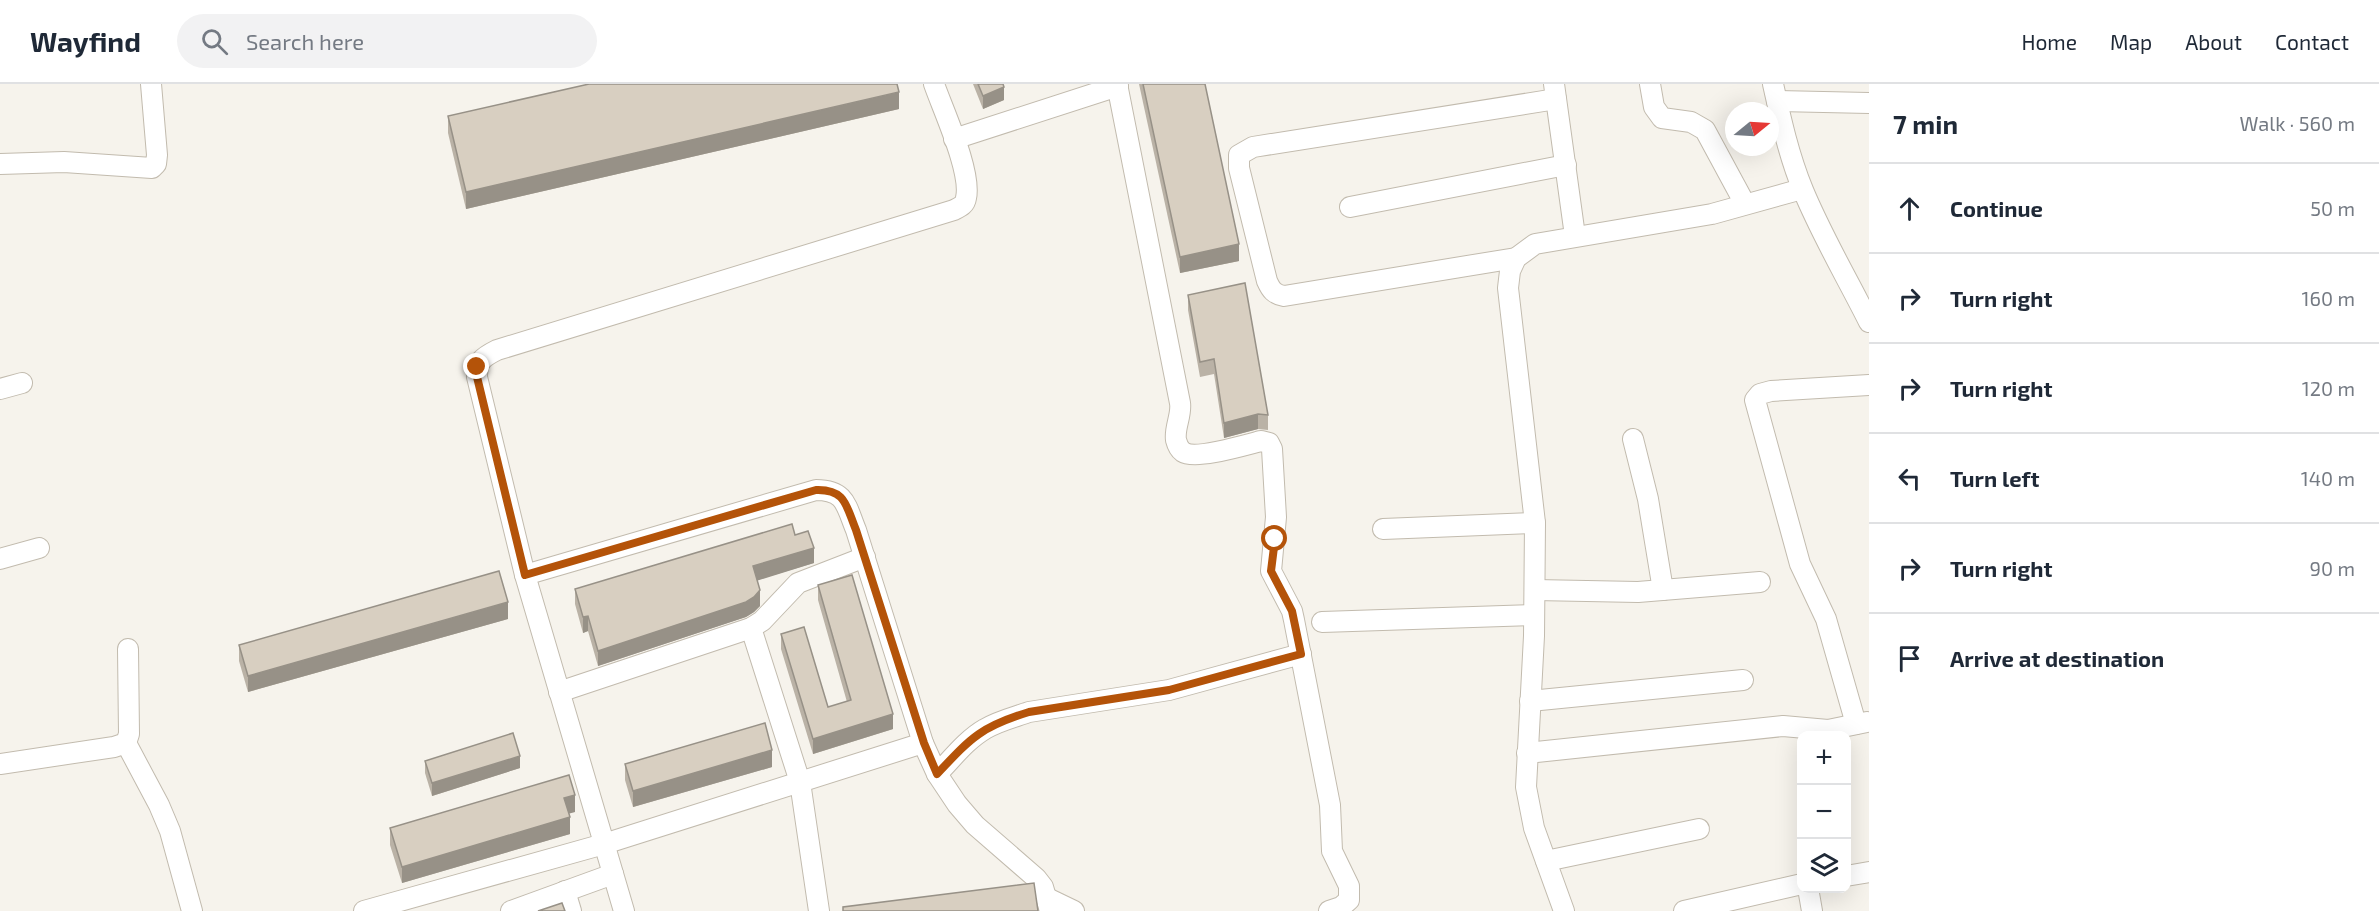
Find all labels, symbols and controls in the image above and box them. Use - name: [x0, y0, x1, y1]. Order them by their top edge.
- search box: [177, 14, 597, 68]
- text: Wayfind: [30, 24, 141, 58]
- icon: search: [198, 25, 231, 58]
- text: Search here: [246, 28, 364, 54]
- text: Home: [2021, 29, 2077, 54]
- text: Map: [2110, 29, 2152, 54]
- text: About: [2185, 29, 2242, 54]
- text: Contact: [2275, 29, 2349, 54]
- north arrow: [1725, 102, 1779, 156]
- text: 7 min: [1893, 108, 1958, 139]
- text: Walk · 560 m: [2240, 111, 2355, 135]
- icon: ahead: [1893, 192, 1926, 225]
- text: Continue: [1950, 195, 2043, 221]
- text: 50 m: [2310, 196, 2355, 220]
- icon: right: [1893, 282, 1926, 315]
- text: Turn right: [1950, 285, 2052, 311]
- text: 160 m: [2302, 286, 2355, 310]
- route end: [463, 353, 489, 379]
- icon: right: [1893, 372, 1926, 405]
- text: Turn right: [1950, 375, 2052, 401]
- text: 120 m: [2302, 376, 2355, 400]
- icon: left: [1893, 462, 1926, 495]
- text: Turn left: [1950, 465, 2039, 491]
- text: 140 m: [2301, 466, 2355, 490]
- route start: [1261, 525, 1287, 551]
- icon: right: [1893, 552, 1926, 585]
- text: Turn right: [1950, 555, 2052, 581]
- text: 90 m: [2310, 556, 2355, 580]
- icon: arrive: [1893, 642, 1926, 675]
- text: Arrive at destination: [1950, 645, 2164, 671]
- map controls: [1797, 731, 1851, 893]
- button: +: [1797, 731, 1851, 785]
- button: −: [1797, 785, 1851, 839]
- button: layers: [1797, 839, 1851, 893]

